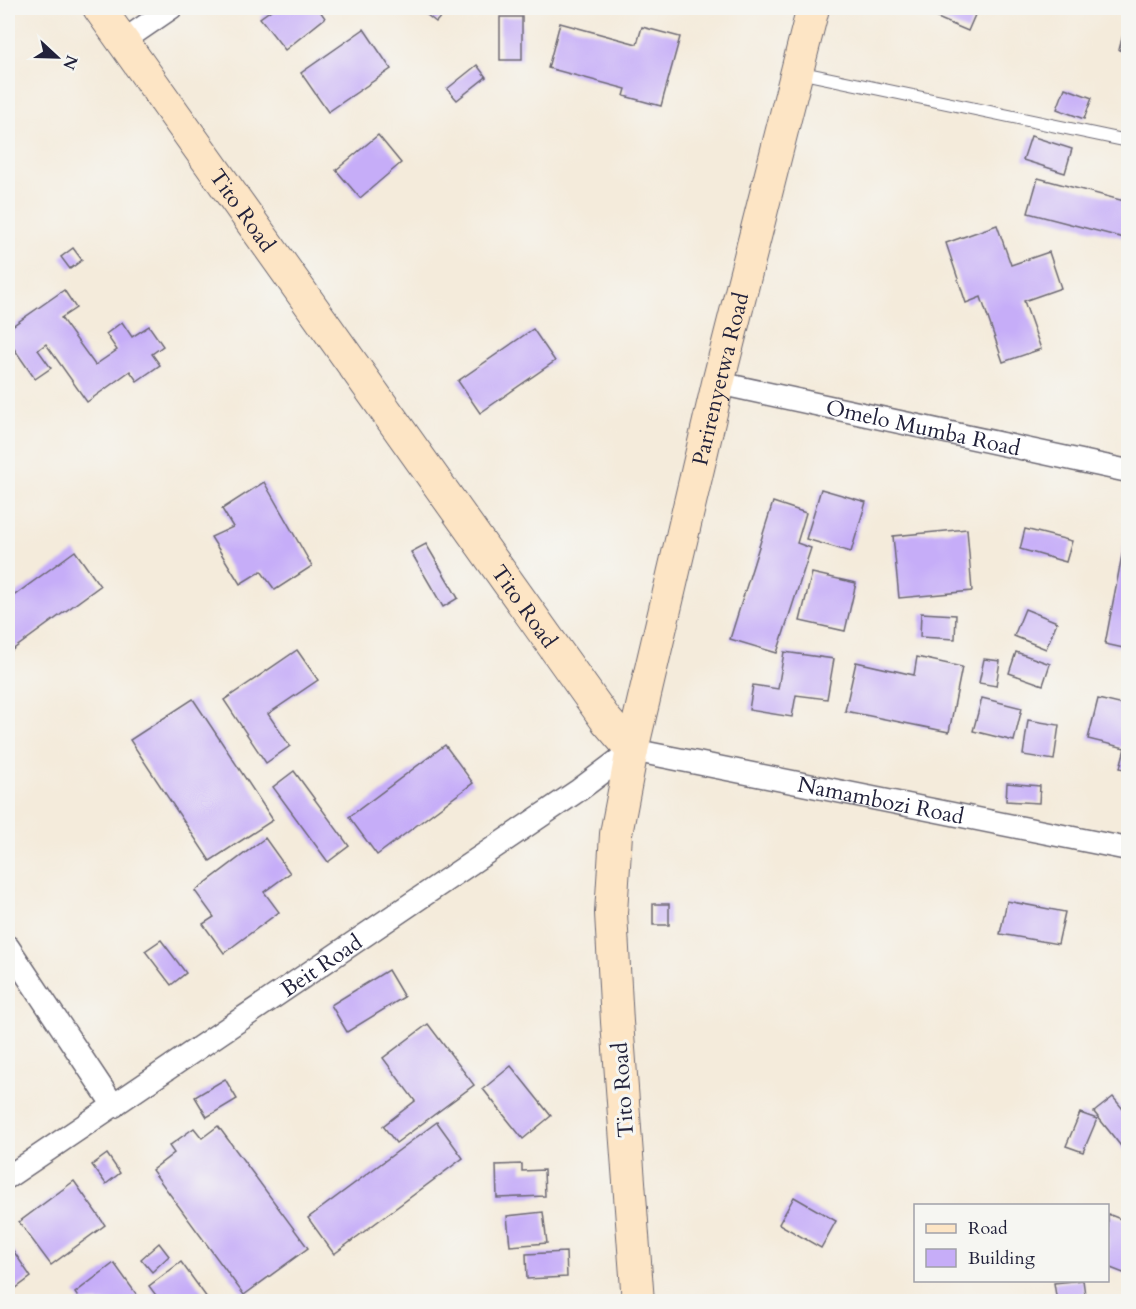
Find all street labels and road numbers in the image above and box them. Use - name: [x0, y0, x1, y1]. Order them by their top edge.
- street label: Tito Road: [202, 163, 282, 258]
- street label: Parirenyetwa Road: [685, 289, 756, 469]
- street label: Omelo Mumba Road: [823, 393, 1023, 464]
- street label: Tito Road: [484, 559, 564, 654]
- street label: Namambozi Road: [795, 769, 967, 832]
- street label: Beit Road: [275, 927, 368, 1004]
- street label: Tito Road: [605, 1041, 641, 1139]

